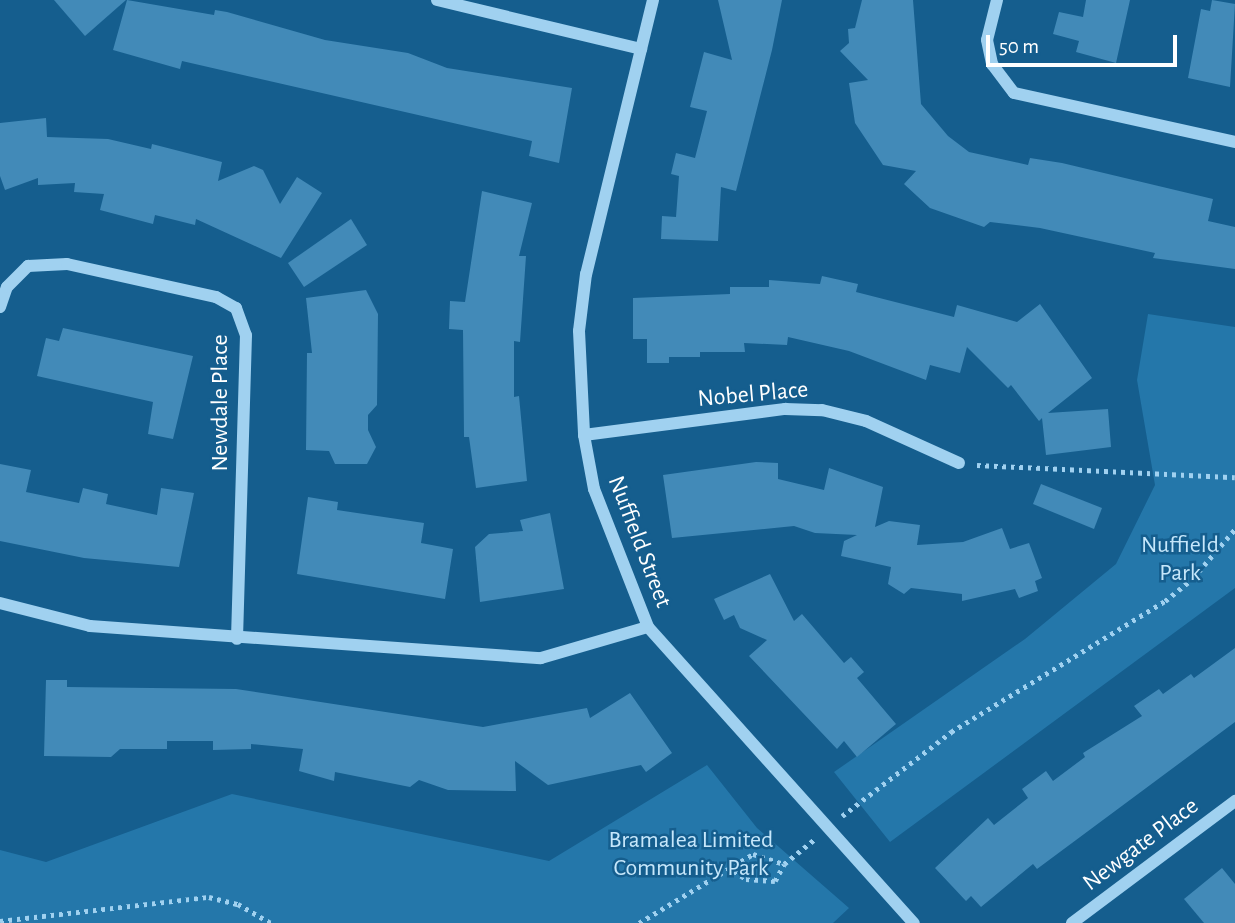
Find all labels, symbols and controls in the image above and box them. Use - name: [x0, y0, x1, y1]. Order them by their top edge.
- scale bar: [990, 21, 1181, 65]
- text: 50 m: [999, 36, 1039, 57]
- street label: Newdale Place: [207, 334, 235, 472]
- street label: Nobel Place: [697, 376, 809, 414]
- street label: Nuffield Street: [601, 472, 677, 612]
- park label: Nuffield Park: [1141, 532, 1219, 588]
- street label: Newgate Place: [1078, 792, 1204, 898]
- park label: Bramalea Limited Community Park: [609, 827, 773, 883]

